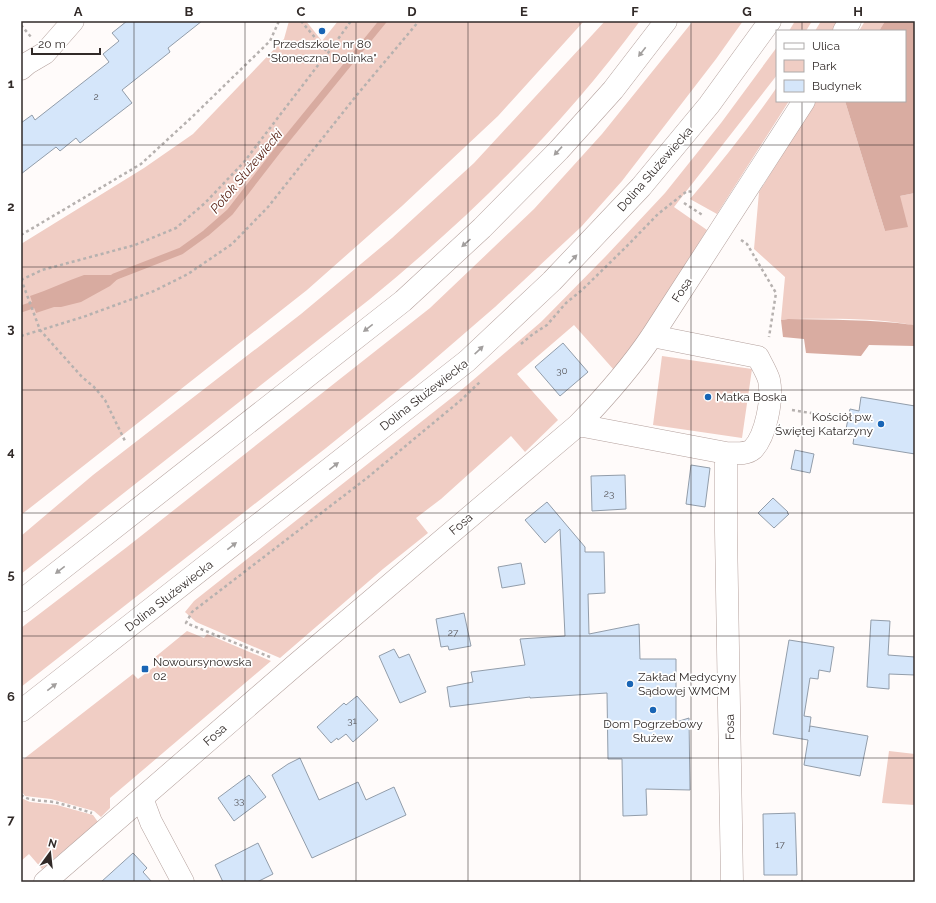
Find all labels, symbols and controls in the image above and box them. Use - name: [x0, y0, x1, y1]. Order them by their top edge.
- text: A: [74, 4, 83, 19]
- text: B: [185, 4, 194, 19]
- text: C: [297, 4, 306, 19]
- text: D: [407, 4, 417, 19]
- text: E: [520, 4, 528, 19]
- text: F: [631, 4, 639, 19]
- text: G: [742, 4, 752, 19]
- text: H: [853, 4, 863, 19]
- marker: Przedszkole nr 80 "Słoneczna Dolinka": [317, 26, 327, 36]
- scale bar: [32, 30, 100, 56]
- legend: [776, 30, 906, 102]
- text: 20 m: [38, 37, 66, 51]
- place label: Przedszkole nr 80 "Słoneczna Dolinka": [267, 37, 377, 65]
- text: Ulica: [812, 39, 840, 53]
- one-way arrow: [638, 46, 647, 57]
- text: Park: [812, 59, 837, 73]
- text: 1: [8, 76, 15, 91]
- text: Budynek: [812, 79, 862, 93]
- house number: 2: [93, 91, 99, 102]
- street label: Dolina Służewiecka: [614, 124, 696, 214]
- water label: Potok Służewiecki: [207, 126, 286, 216]
- one-way arrow: [553, 146, 563, 156]
- text: 2: [7, 199, 15, 214]
- one-way arrow: [462, 238, 471, 247]
- one-way arrow: [568, 255, 577, 264]
- street label: Fosa: [669, 275, 695, 305]
- text: 3: [7, 321, 15, 336]
- one-way arrow: [363, 324, 374, 333]
- one-way arrow: [474, 345, 484, 354]
- street label: Dolina Służewiecka: [377, 356, 471, 434]
- house number: 30: [556, 365, 568, 376]
- place label: Matka Boska: [716, 390, 787, 404]
- marker: Matka Boska: [703, 392, 713, 402]
- place label: Kościół pw. Świętej Katarzyny: [775, 410, 873, 438]
- marker: Kościół pw. Świętej Katarzyny: [876, 419, 886, 429]
- text: 4: [7, 444, 15, 459]
- one-way arrow: [329, 461, 340, 470]
- house number: 23: [604, 488, 614, 499]
- street label: Fosa: [446, 510, 476, 538]
- one-way arrow: [226, 542, 237, 550]
- street label: Dolina Służewiecka: [122, 557, 216, 635]
- one-way arrow: [55, 566, 66, 575]
- text: 5: [7, 567, 15, 582]
- house number: 27: [448, 627, 459, 638]
- place label: Nowoursynowska 02: [153, 655, 251, 683]
- marker: Nowoursynowska 02: [140, 664, 150, 674]
- place label: Zakład Medycyny Sądowej WMCM: [638, 670, 737, 698]
- marker: Zakład Medycyny Sądowej WMCM: [625, 679, 635, 689]
- one-way arrow: [46, 683, 57, 692]
- text: 6: [7, 689, 15, 704]
- marker: Dom Pogrzebowy Służew: [648, 705, 658, 715]
- street label: Fosa: [723, 714, 737, 740]
- house number: 31: [347, 715, 358, 726]
- place label: Dom Pogrzebowy Służew: [603, 717, 703, 745]
- street label: Fosa: [201, 721, 229, 749]
- house number: 33: [234, 795, 244, 806]
- text: 7: [7, 812, 15, 827]
- north arrow: [30, 833, 70, 873]
- text: N: [47, 836, 58, 851]
- house number: 17: [775, 839, 785, 850]

